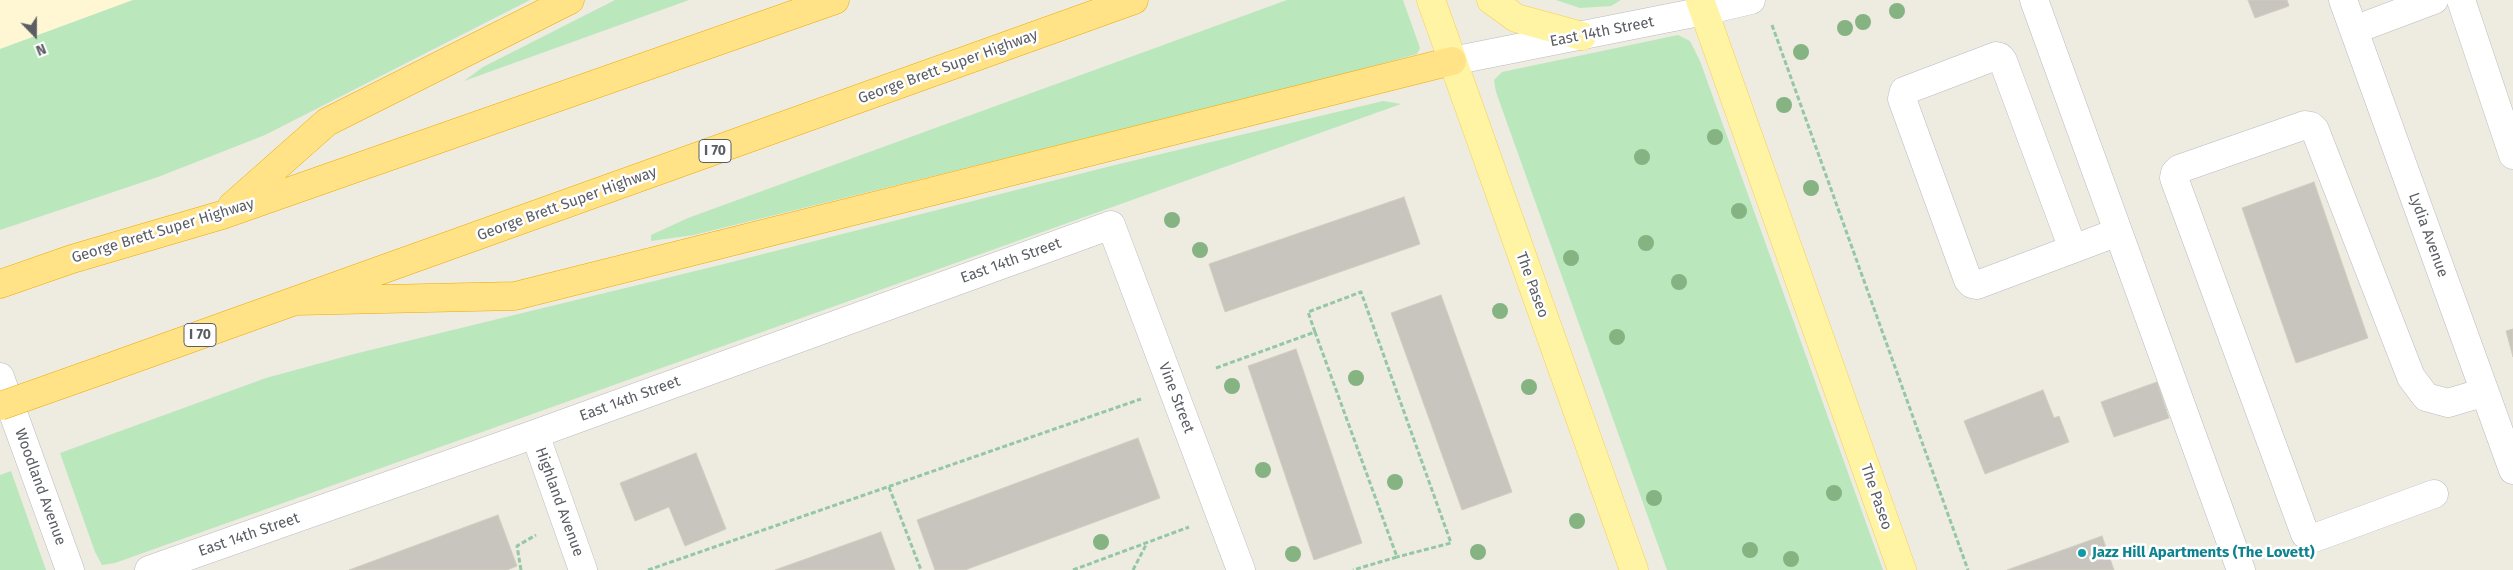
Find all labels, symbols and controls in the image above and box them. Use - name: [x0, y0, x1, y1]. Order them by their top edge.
- north arrow: [10, 10, 60, 60]
- street label: East 14th Street: [1548, 13, 1656, 51]
- street label: George Brett Super Highway: [856, 26, 1040, 108]
- text: N: [33, 40, 48, 59]
- road number: I 70: [699, 140, 731, 162]
- street label: George Brett Super Highway: [475, 163, 659, 245]
- street label: Lydia Avenue: [2404, 190, 2452, 280]
- street label: George Brett Super Highway: [70, 195, 256, 267]
- street label: East 14th Street: [958, 234, 1064, 288]
- street label: The Paseo: [1512, 250, 1552, 320]
- road number: I 70: [184, 324, 216, 346]
- street label: Vine Street: [1154, 360, 1198, 436]
- street label: East 14th Street: [577, 372, 683, 426]
- street label: Woodland Avenue: [11, 426, 69, 548]
- street label: Highland Avenue: [531, 445, 587, 559]
- street label: The Paseo: [1856, 462, 1896, 532]
- street label: East 14th Street: [196, 509, 302, 561]
- place label: Jazz Hill Apartments (The Lovett): [2092, 544, 2315, 562]
- marker: Jazz Hill Apartments (The Lovett): [2076, 547, 2088, 559]

